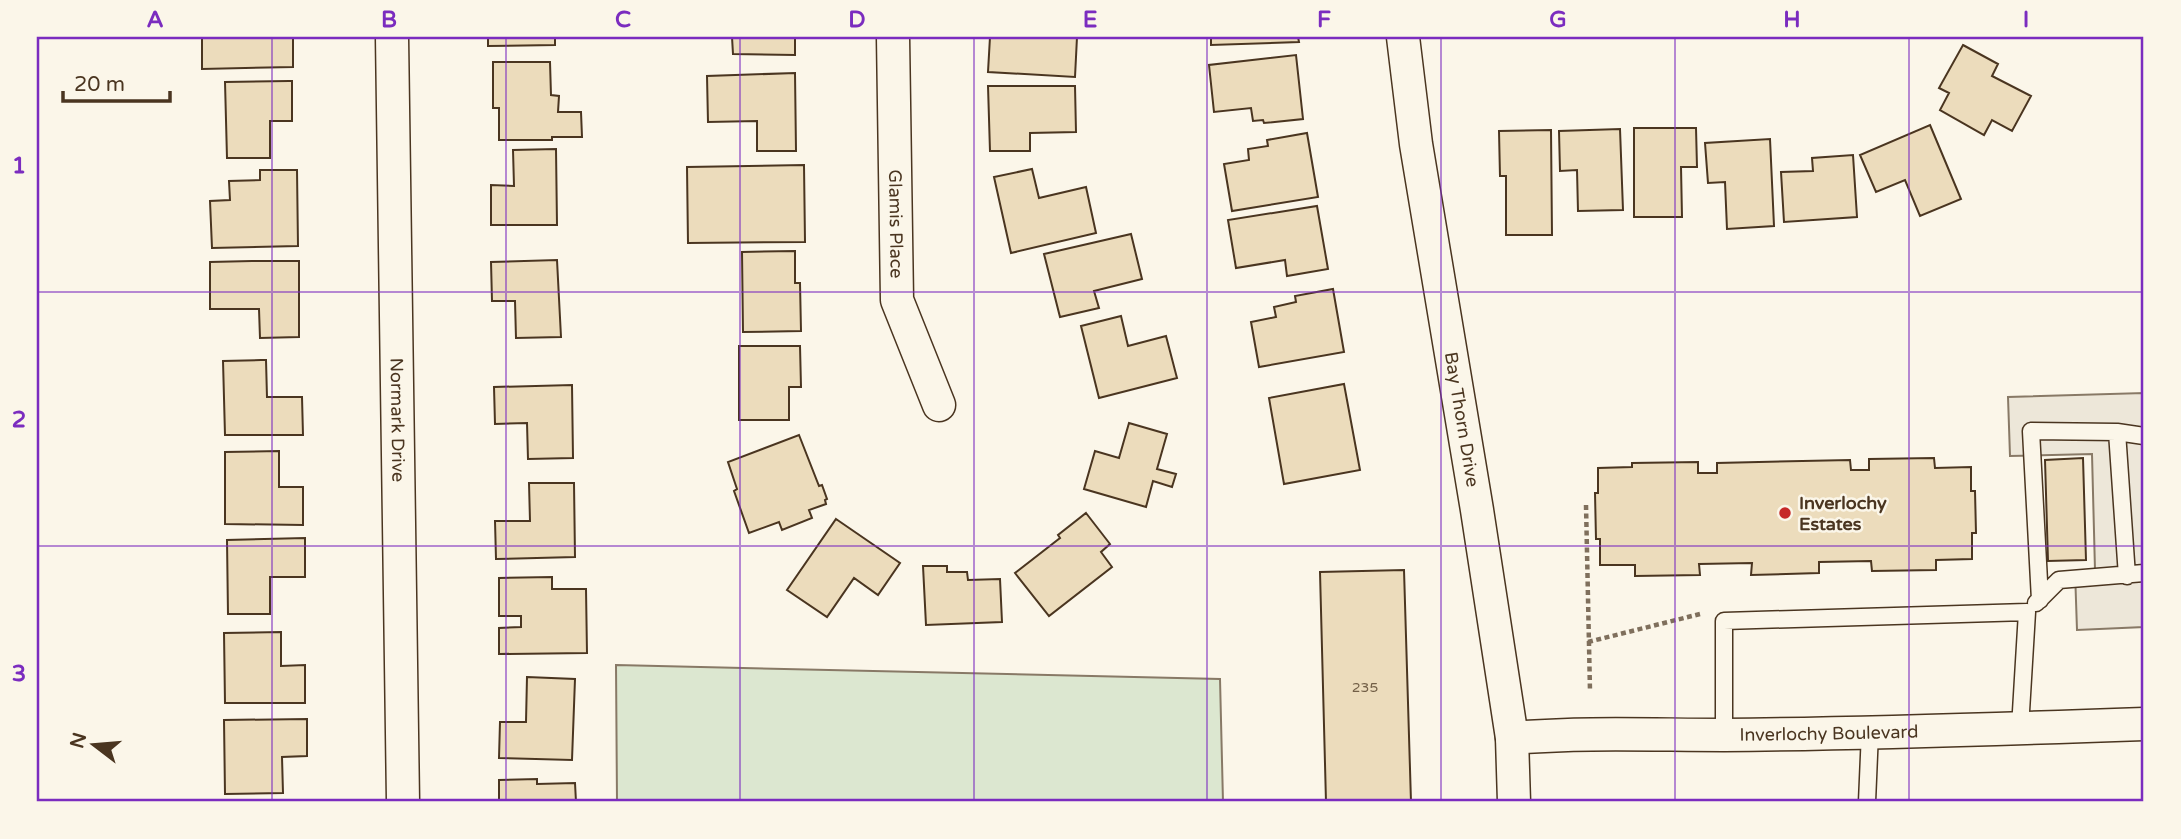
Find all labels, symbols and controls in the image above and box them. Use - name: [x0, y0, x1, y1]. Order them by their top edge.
- text: A: [146, 6, 164, 34]
- text: B: [381, 6, 397, 34]
- text: C: [615, 6, 631, 34]
- text: D: [848, 6, 866, 34]
- text: E: [1083, 6, 1097, 34]
- text: F: [1317, 6, 1331, 34]
- text: G: [1549, 6, 1567, 34]
- text: H: [1783, 6, 1801, 34]
- text: I: [2023, 6, 2029, 34]
- scale bar: [63, 60, 170, 104]
- text: 20 m: [74, 72, 125, 97]
- text: 1: [12, 152, 26, 180]
- street label: Glamis Place: [884, 169, 908, 279]
- street label: Bay Thorn Drive: [1440, 350, 1484, 489]
- street label: Normark Drive: [386, 358, 409, 482]
- text: 2: [12, 406, 26, 434]
- place label: Inverlochy Estates: [1799, 492, 1887, 535]
- marker: Inverlochy Estates: [1777, 505, 1793, 521]
- text: 3: [12, 660, 26, 688]
- house number: 235: [1352, 679, 1378, 696]
- north arrow: [60, 710, 130, 780]
- street label: Inverlochy Boulevard: [1739, 720, 1919, 746]
- text: N: [66, 730, 91, 751]

